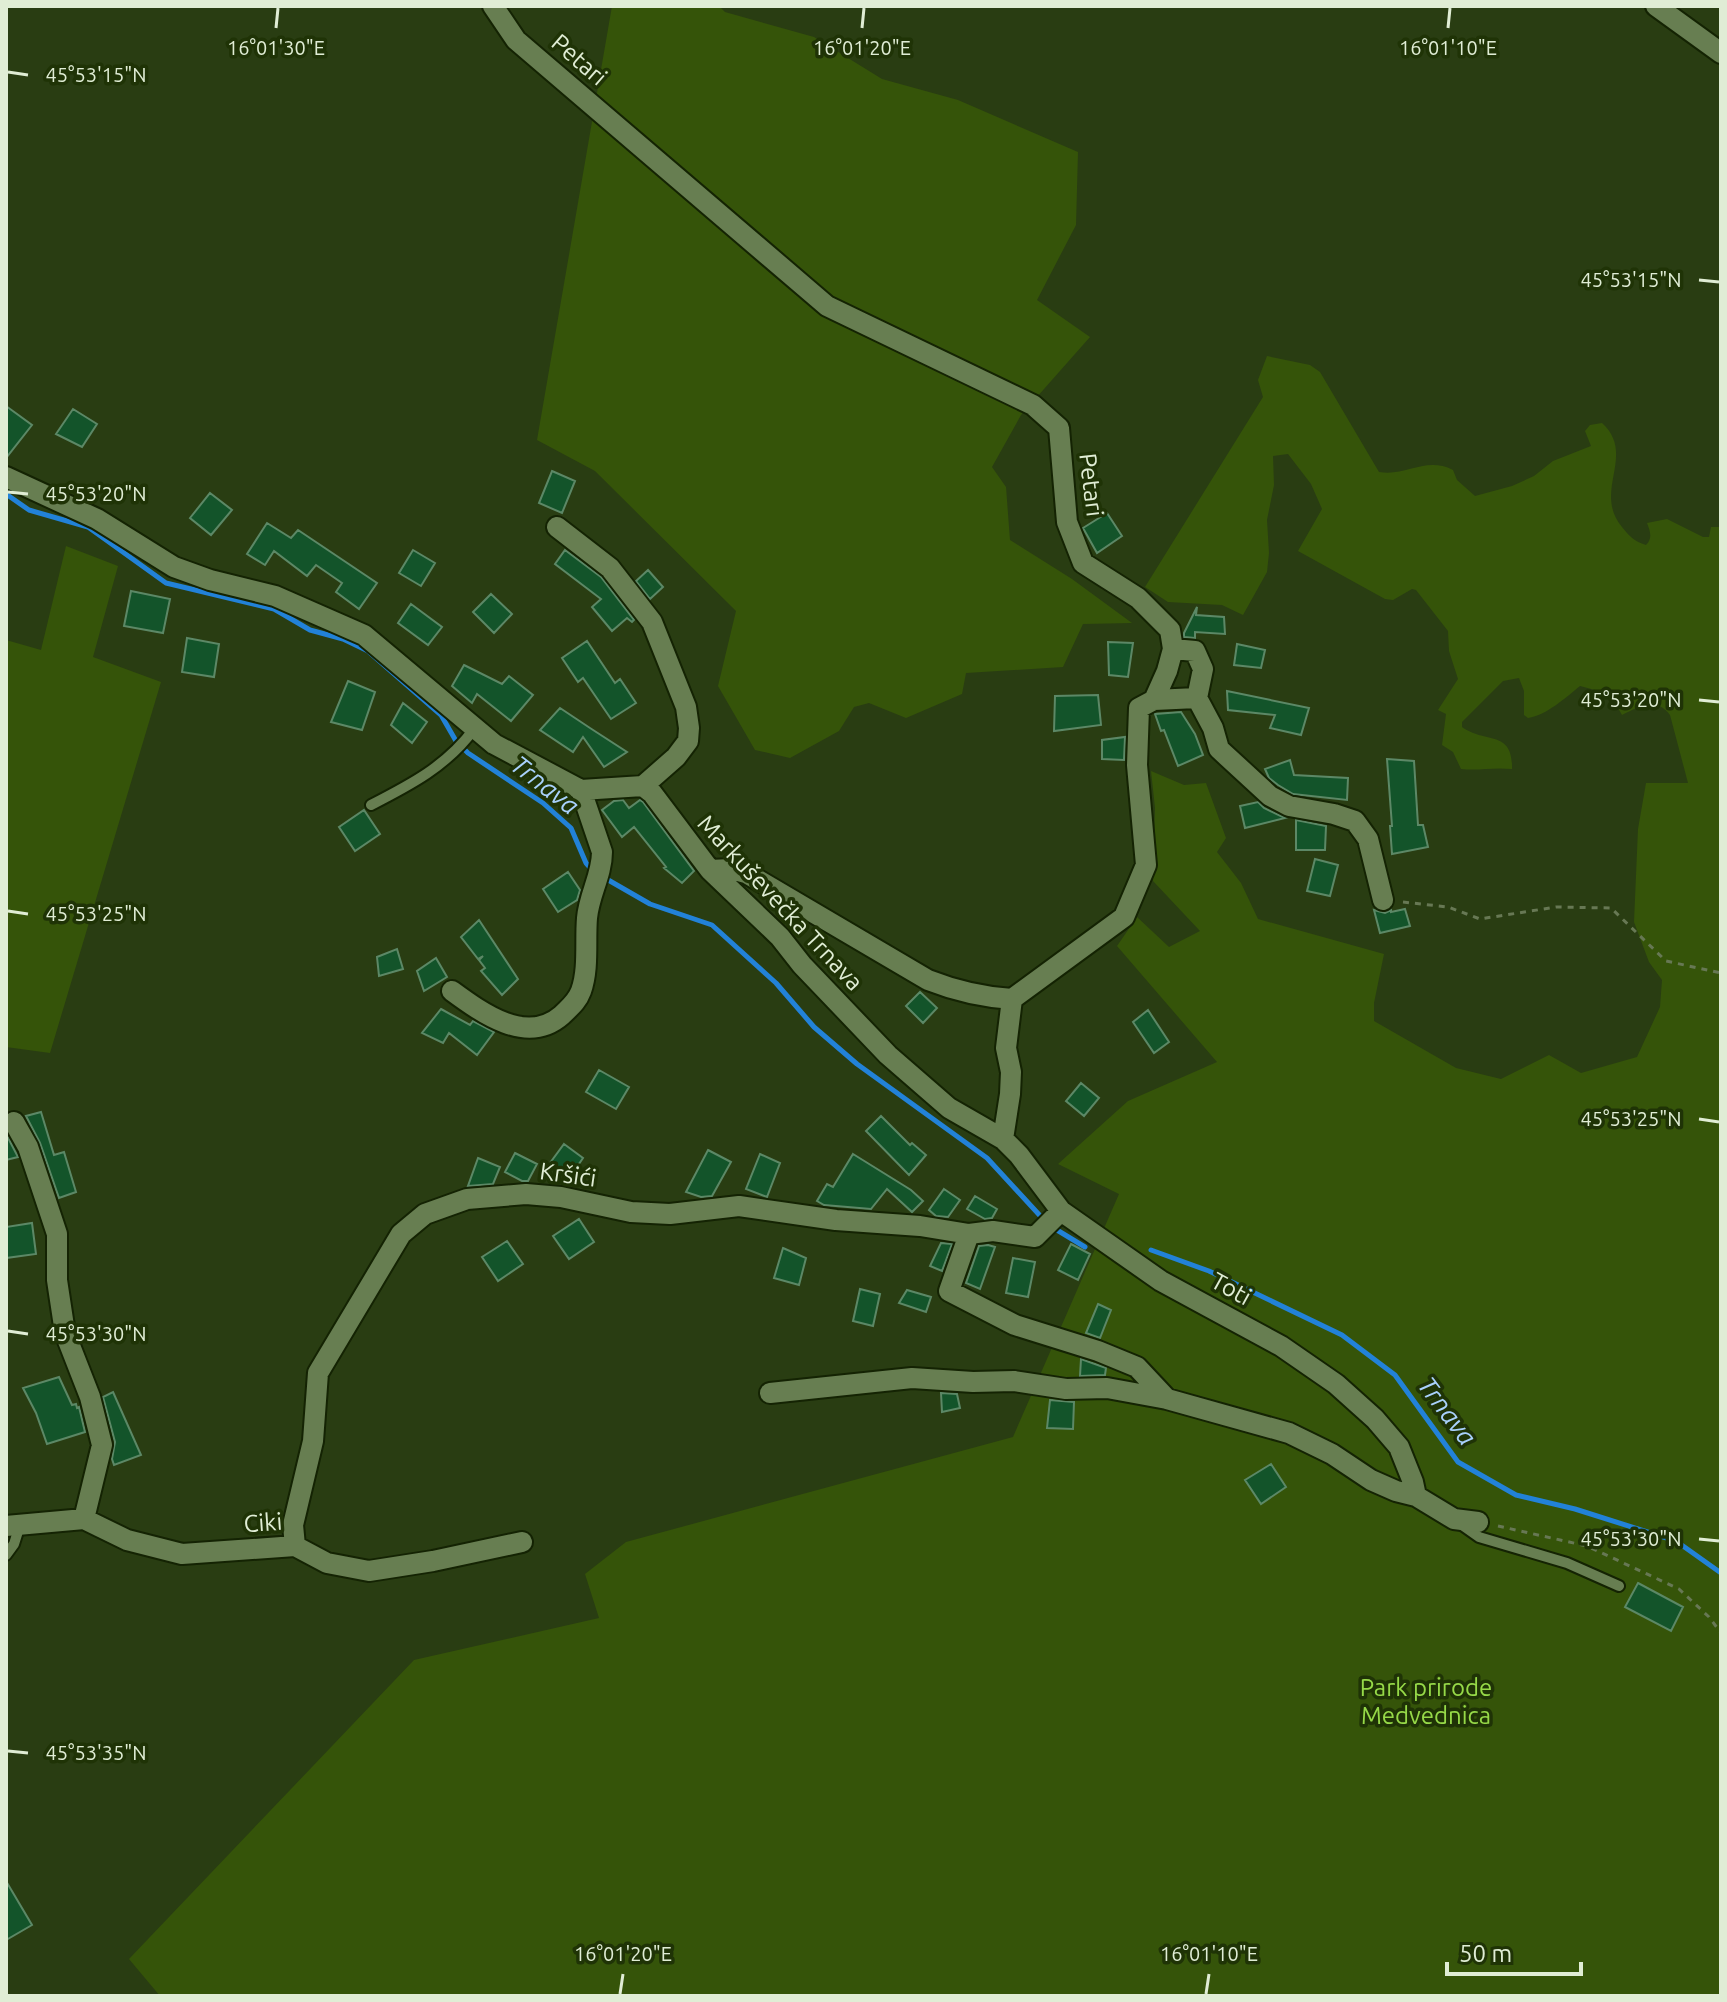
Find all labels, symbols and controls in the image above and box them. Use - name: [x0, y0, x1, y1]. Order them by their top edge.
- street label: Petari: [546, 29, 612, 91]
- text: 16°01'30"E: [227, 36, 325, 59]
- text: 16°01'20"E: [813, 36, 911, 59]
- text: 16°01'10"E: [1399, 36, 1497, 59]
- text: 45°53'15"N: [45, 63, 147, 86]
- text: 45°53'15"N: [1580, 268, 1682, 291]
- street label: Petari: [1074, 452, 1109, 518]
- text: 45°53'20"N: [45, 482, 147, 505]
- text: 45°53'20"N: [1580, 688, 1682, 711]
- water label: Trnava: [506, 749, 585, 820]
- street label: Markuševečka Trnava: [692, 810, 868, 996]
- text: 45°53'25"N: [45, 902, 147, 925]
- text: 45°53'25"N: [1580, 1107, 1682, 1130]
- street label: Kršići: [538, 1157, 598, 1192]
- street label: Toti: [1207, 1267, 1256, 1310]
- text: 45°53'30"N: [45, 1322, 147, 1345]
- water label: Trnava: [1412, 1371, 1482, 1450]
- street label: Ciki: [243, 1508, 283, 1537]
- text: 45°53'30"N: [1580, 1527, 1682, 1550]
- park label: Park prirode Medvednica: [1360, 1674, 1492, 1729]
- text: 45°53'35"N: [45, 1741, 147, 1764]
- scale bar: [1447, 1926, 1581, 1976]
- text: 50 m: [1459, 1940, 1512, 1967]
- text: 16°01'20"E: [574, 1942, 672, 1965]
- text: 16°01'10"E: [1160, 1942, 1258, 1965]

